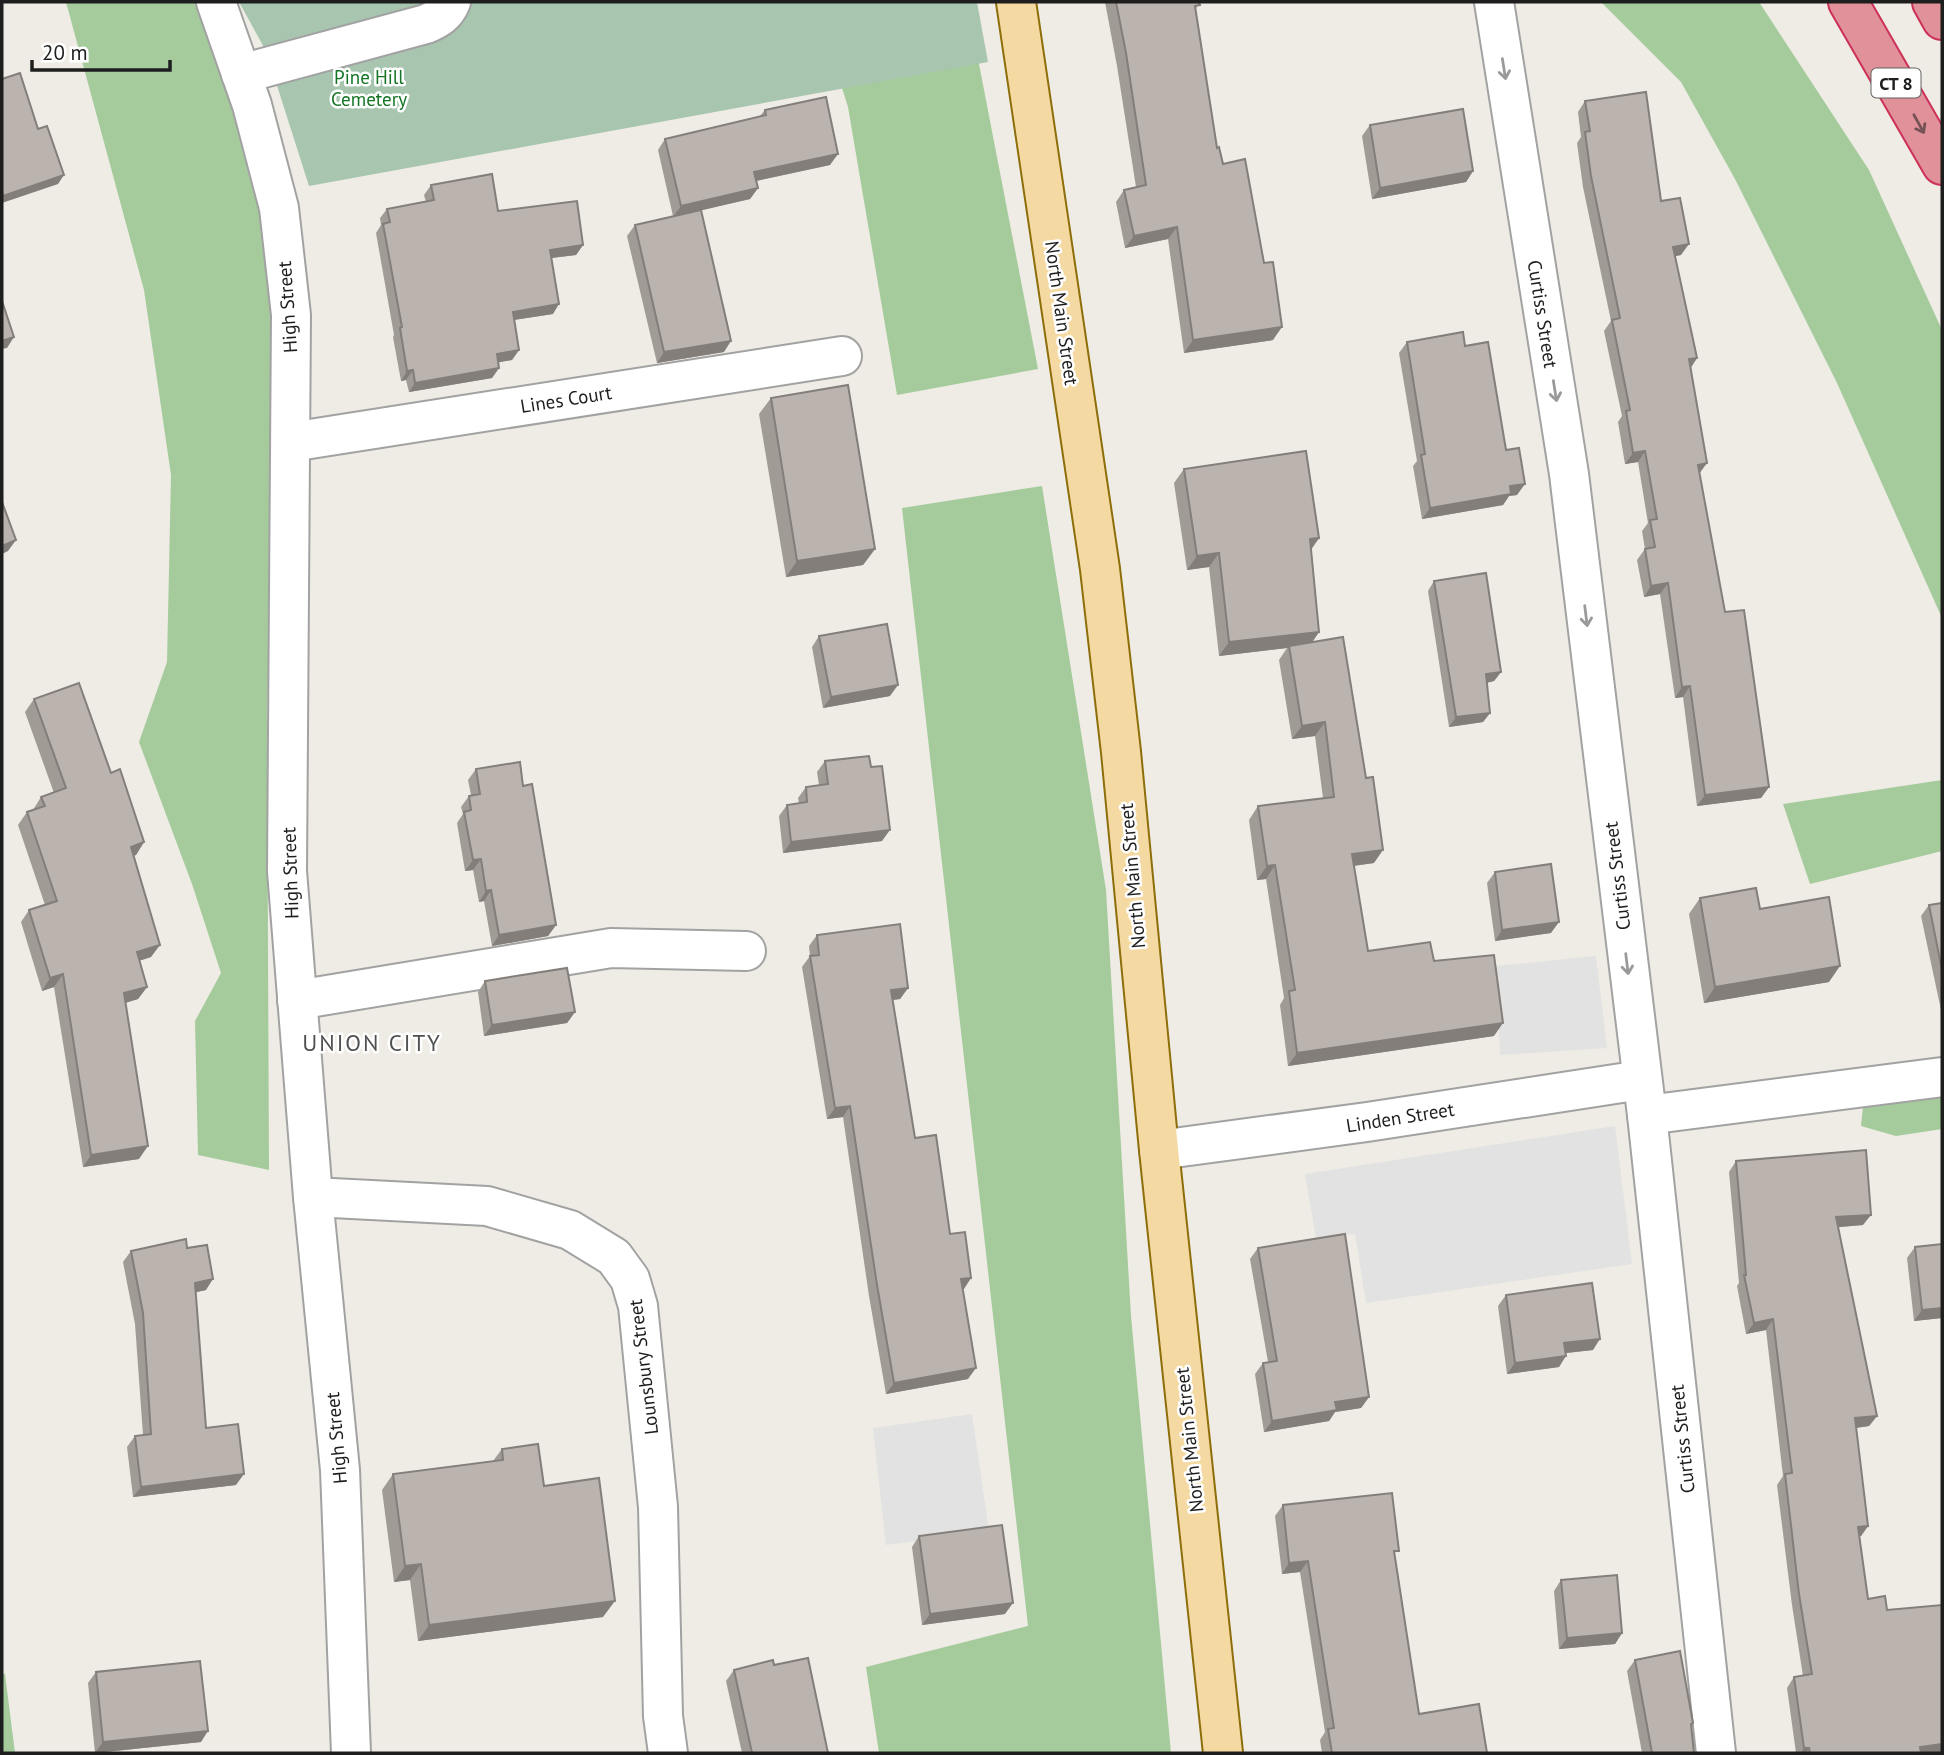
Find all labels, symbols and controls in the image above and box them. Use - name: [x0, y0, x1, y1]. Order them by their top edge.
- scale bar: [32, 28, 170, 72]
- text: 20 m: [42, 39, 88, 66]
- one-way arrow: [1498, 57, 1511, 80]
- park label: Pine Hill Cemetery: [331, 65, 407, 111]
- road number: CT 8: [1871, 68, 1920, 98]
- one-way arrow: [1912, 114, 1926, 134]
- street label: North Main Street: [1040, 239, 1084, 387]
- street label: Curtiss Street: [1523, 258, 1563, 370]
- street label: High Street: [272, 260, 302, 354]
- one-way arrow: [1549, 379, 1562, 402]
- street label: Lines Court: [519, 380, 614, 418]
- one-way arrow: [1579, 604, 1592, 627]
- street label: North Main Street: [1114, 802, 1150, 949]
- street label: Curtiss Street: [1598, 820, 1636, 932]
- street label: High Street: [276, 826, 304, 919]
- one-way arrow: [1621, 952, 1634, 974]
- district label: UNION CITY: [302, 1028, 442, 1057]
- street label: Linden Street: [1344, 1097, 1456, 1137]
- street label: Lounsbury Street: [623, 1297, 663, 1436]
- street label: North Main Street: [1169, 1366, 1209, 1514]
- street label: Curtiss Street: [1664, 1383, 1700, 1494]
- street label: High Street: [320, 1391, 352, 1485]

